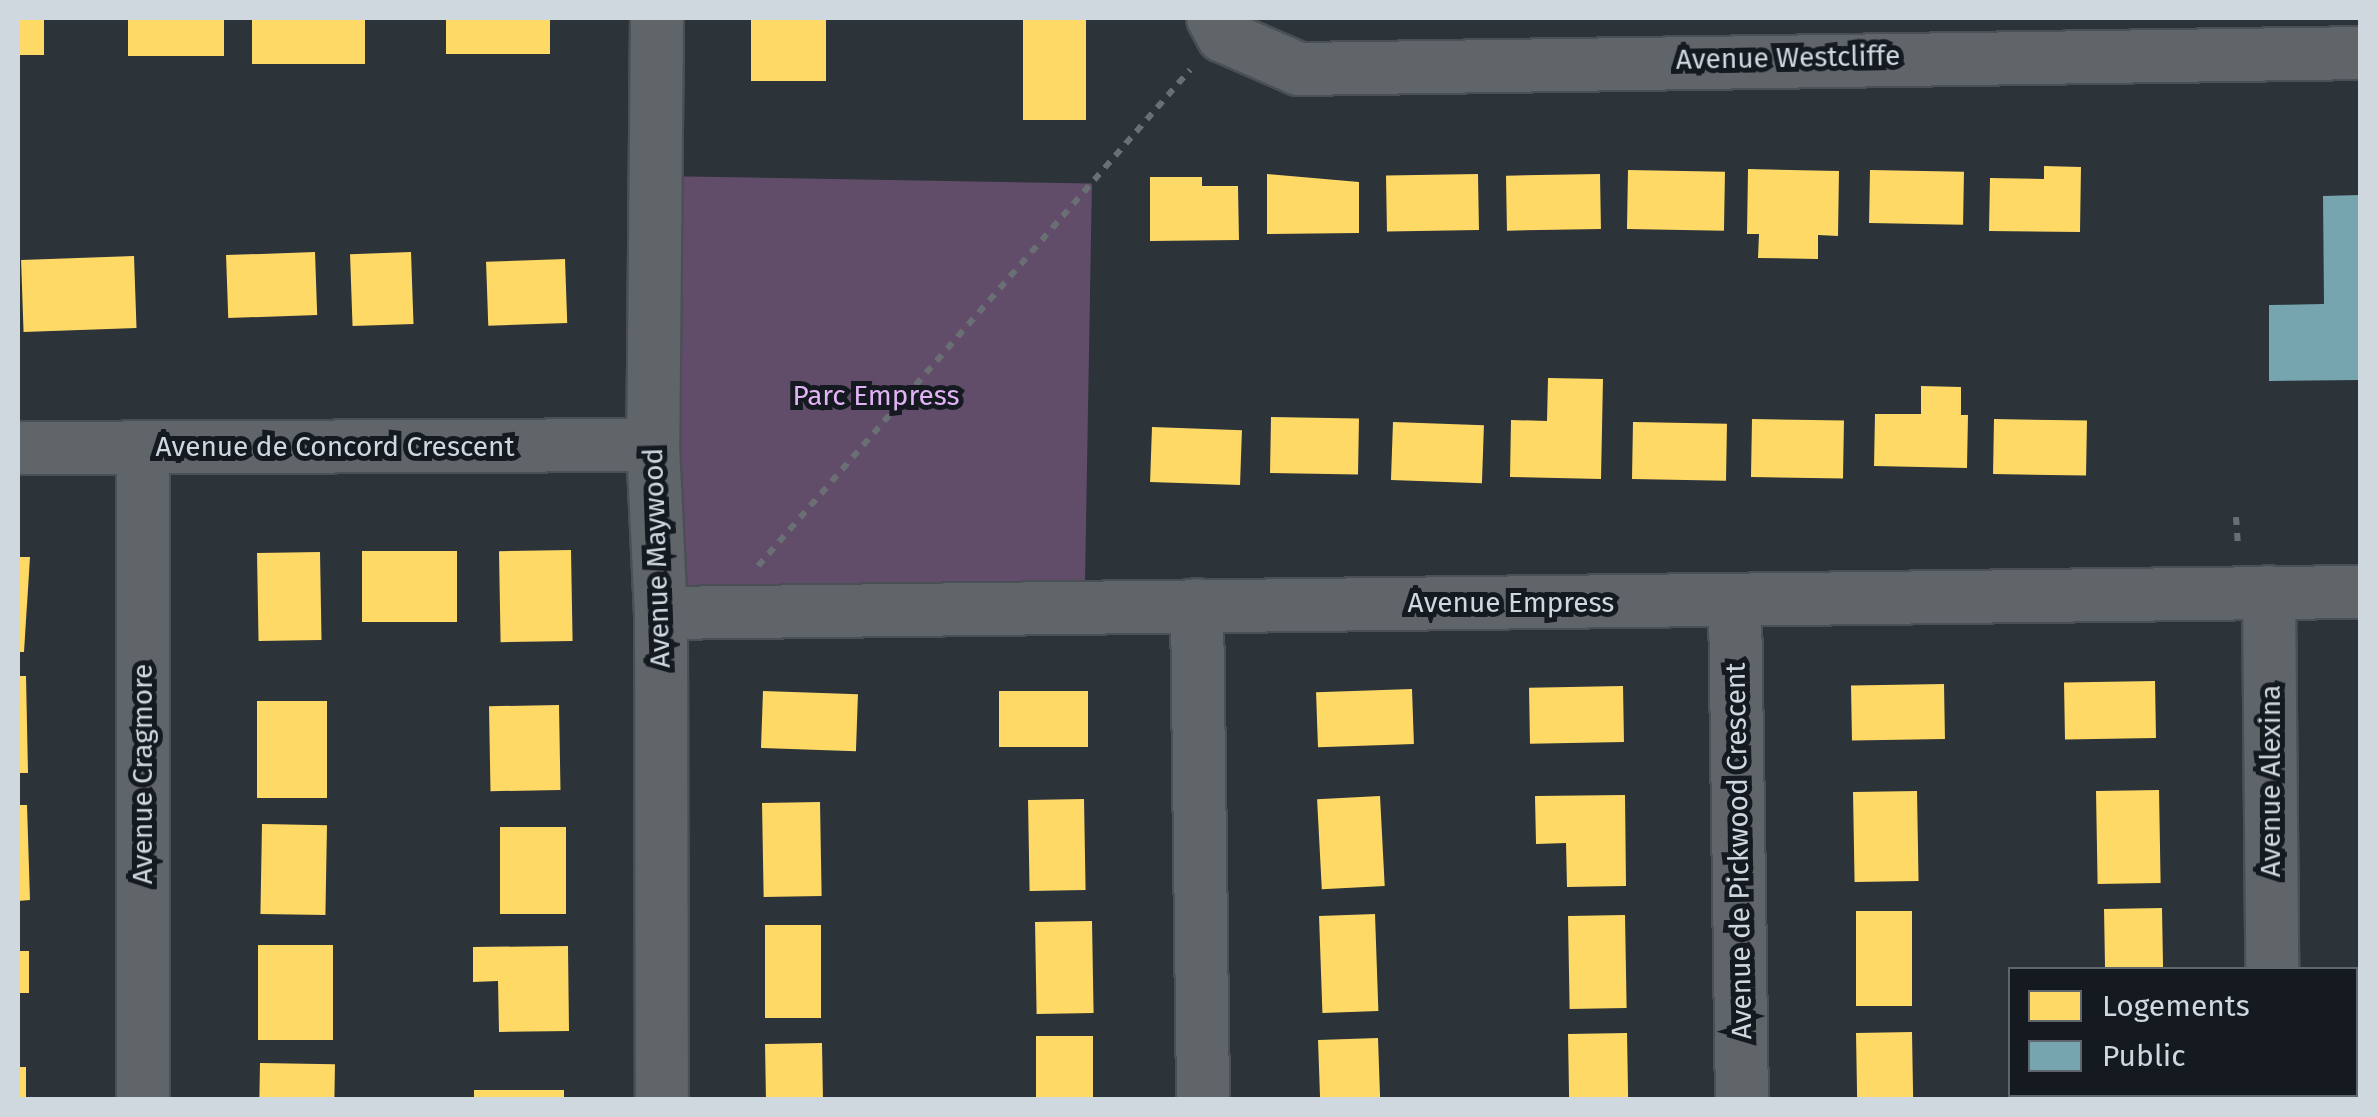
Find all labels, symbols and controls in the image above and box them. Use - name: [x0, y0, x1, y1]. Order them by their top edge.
- street label: Avenue Westcliffe: [1675, 39, 1901, 77]
- park label: Parc Empress: [792, 379, 960, 413]
- street label: Avenue de Concord Crescent: [155, 430, 515, 464]
- street label: Avenue Maywood: [636, 447, 678, 669]
- street label: Avenue Empress: [1408, 586, 1614, 620]
- street label: Avenue de Pickwood Crescent: [1719, 662, 1759, 1040]
- street label: Avenue Cragmore: [126, 664, 160, 884]
- street label: Avenue Alexina: [2254, 685, 2288, 877]
- legend: [2008, 967, 2358, 1097]
- text: Logements: [2102, 988, 2250, 1024]
- text: Public: [2102, 1038, 2186, 1074]

